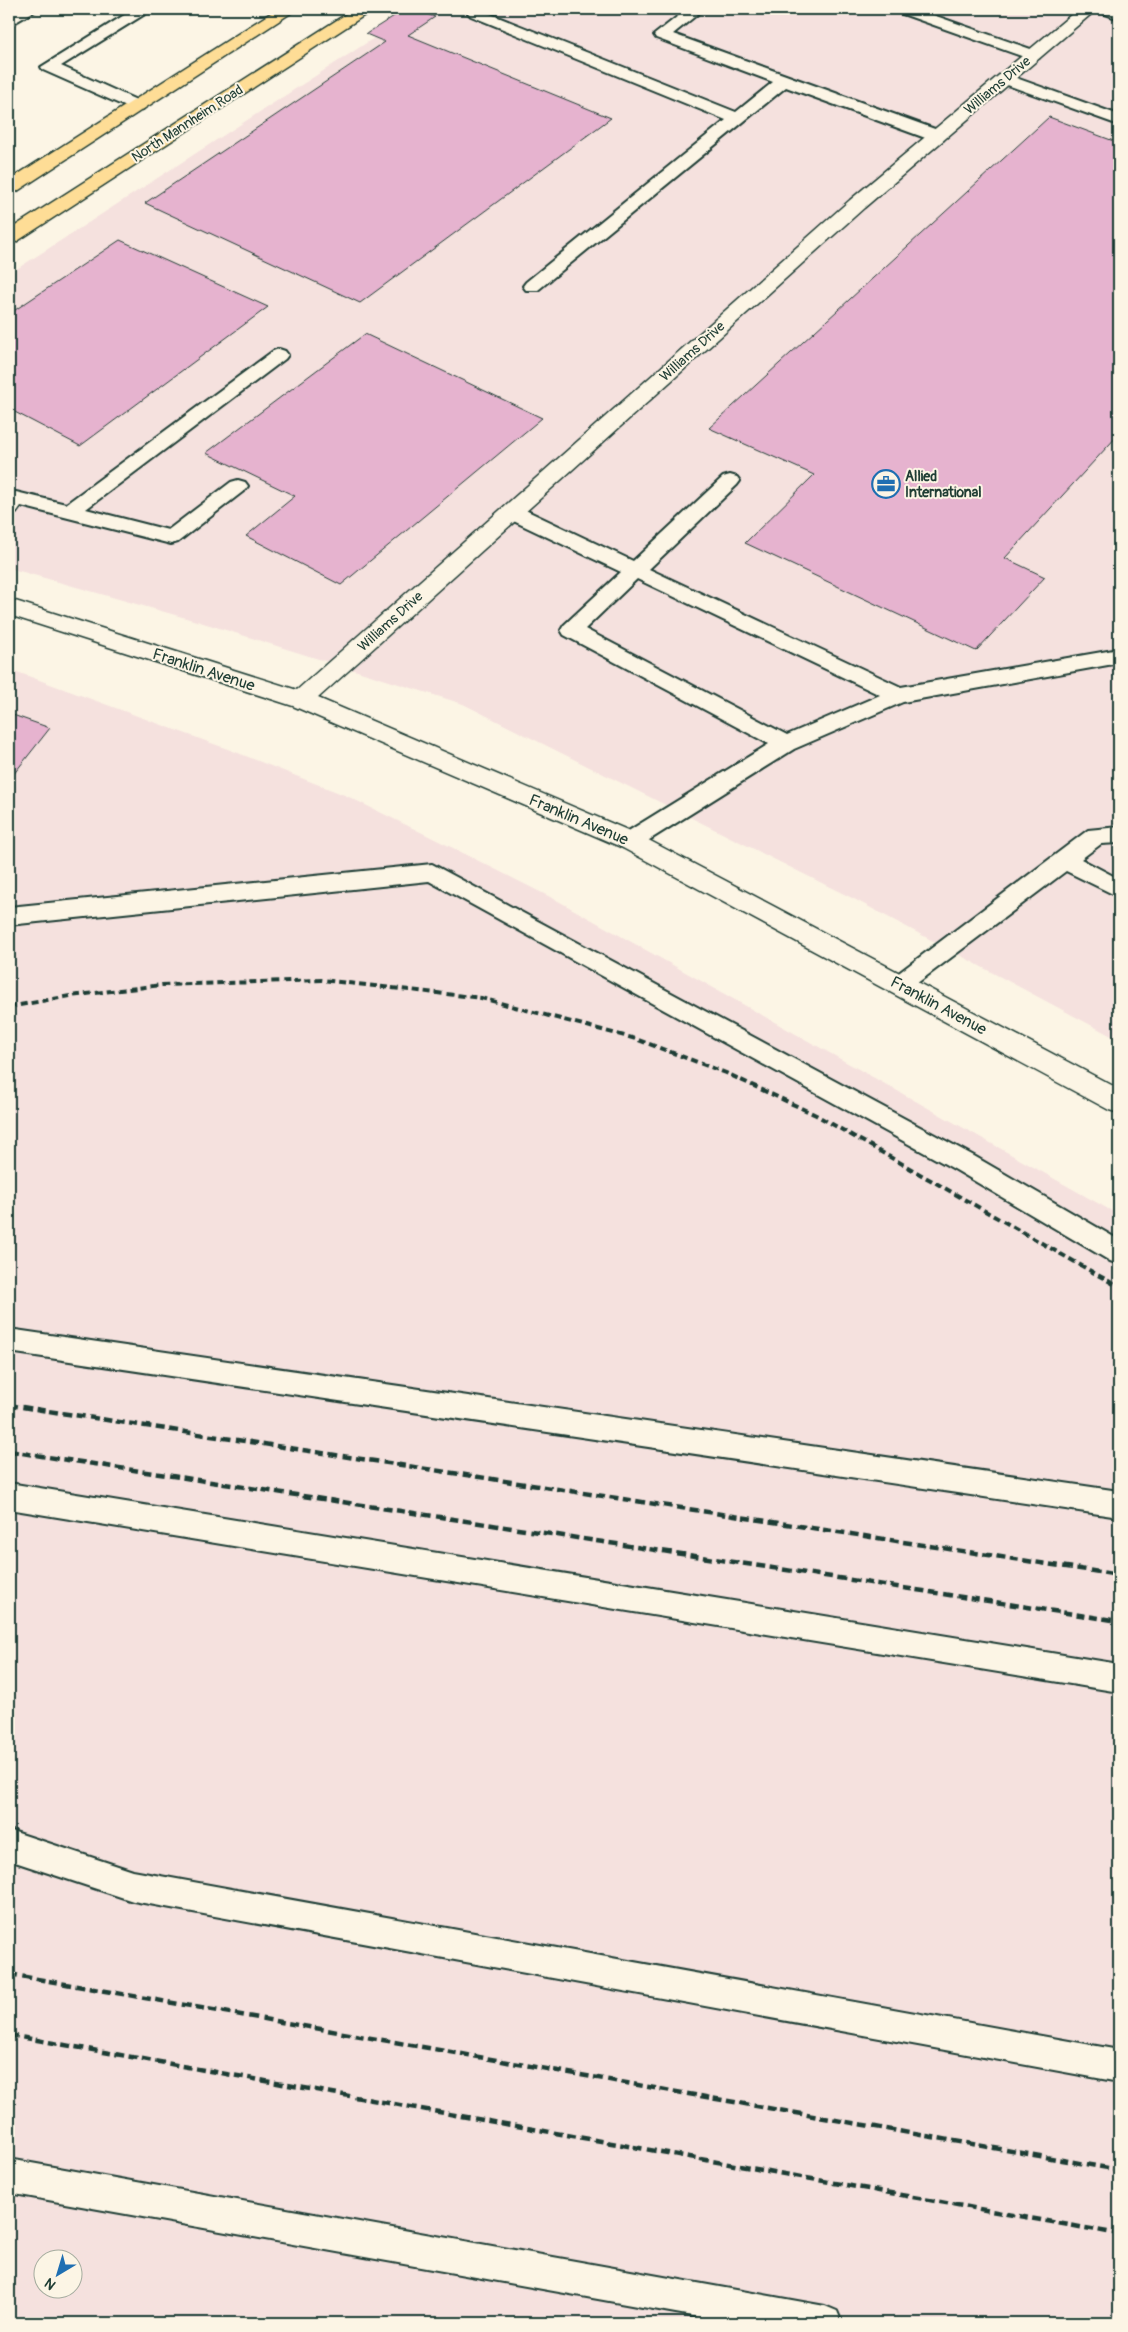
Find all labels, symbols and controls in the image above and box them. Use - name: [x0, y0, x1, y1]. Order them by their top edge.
- street label: Williams Drive: [961, 53, 1034, 118]
- street label: North Mannheim Road: [128, 81, 246, 166]
- street label: Williams Drive: [656, 318, 728, 385]
- place label: Allied International: [905, 468, 982, 501]
- office icon: Allied International: [871, 469, 901, 499]
- street label: Williams Drive: [354, 588, 426, 655]
- street label: Franklin Avenue: [150, 644, 257, 696]
- street label: Franklin Avenue: [526, 790, 632, 850]
- street label: Franklin Avenue: [887, 972, 990, 1040]
- north arrow: [32, 2250, 82, 2300]
- text: N: [41, 2274, 59, 2293]

